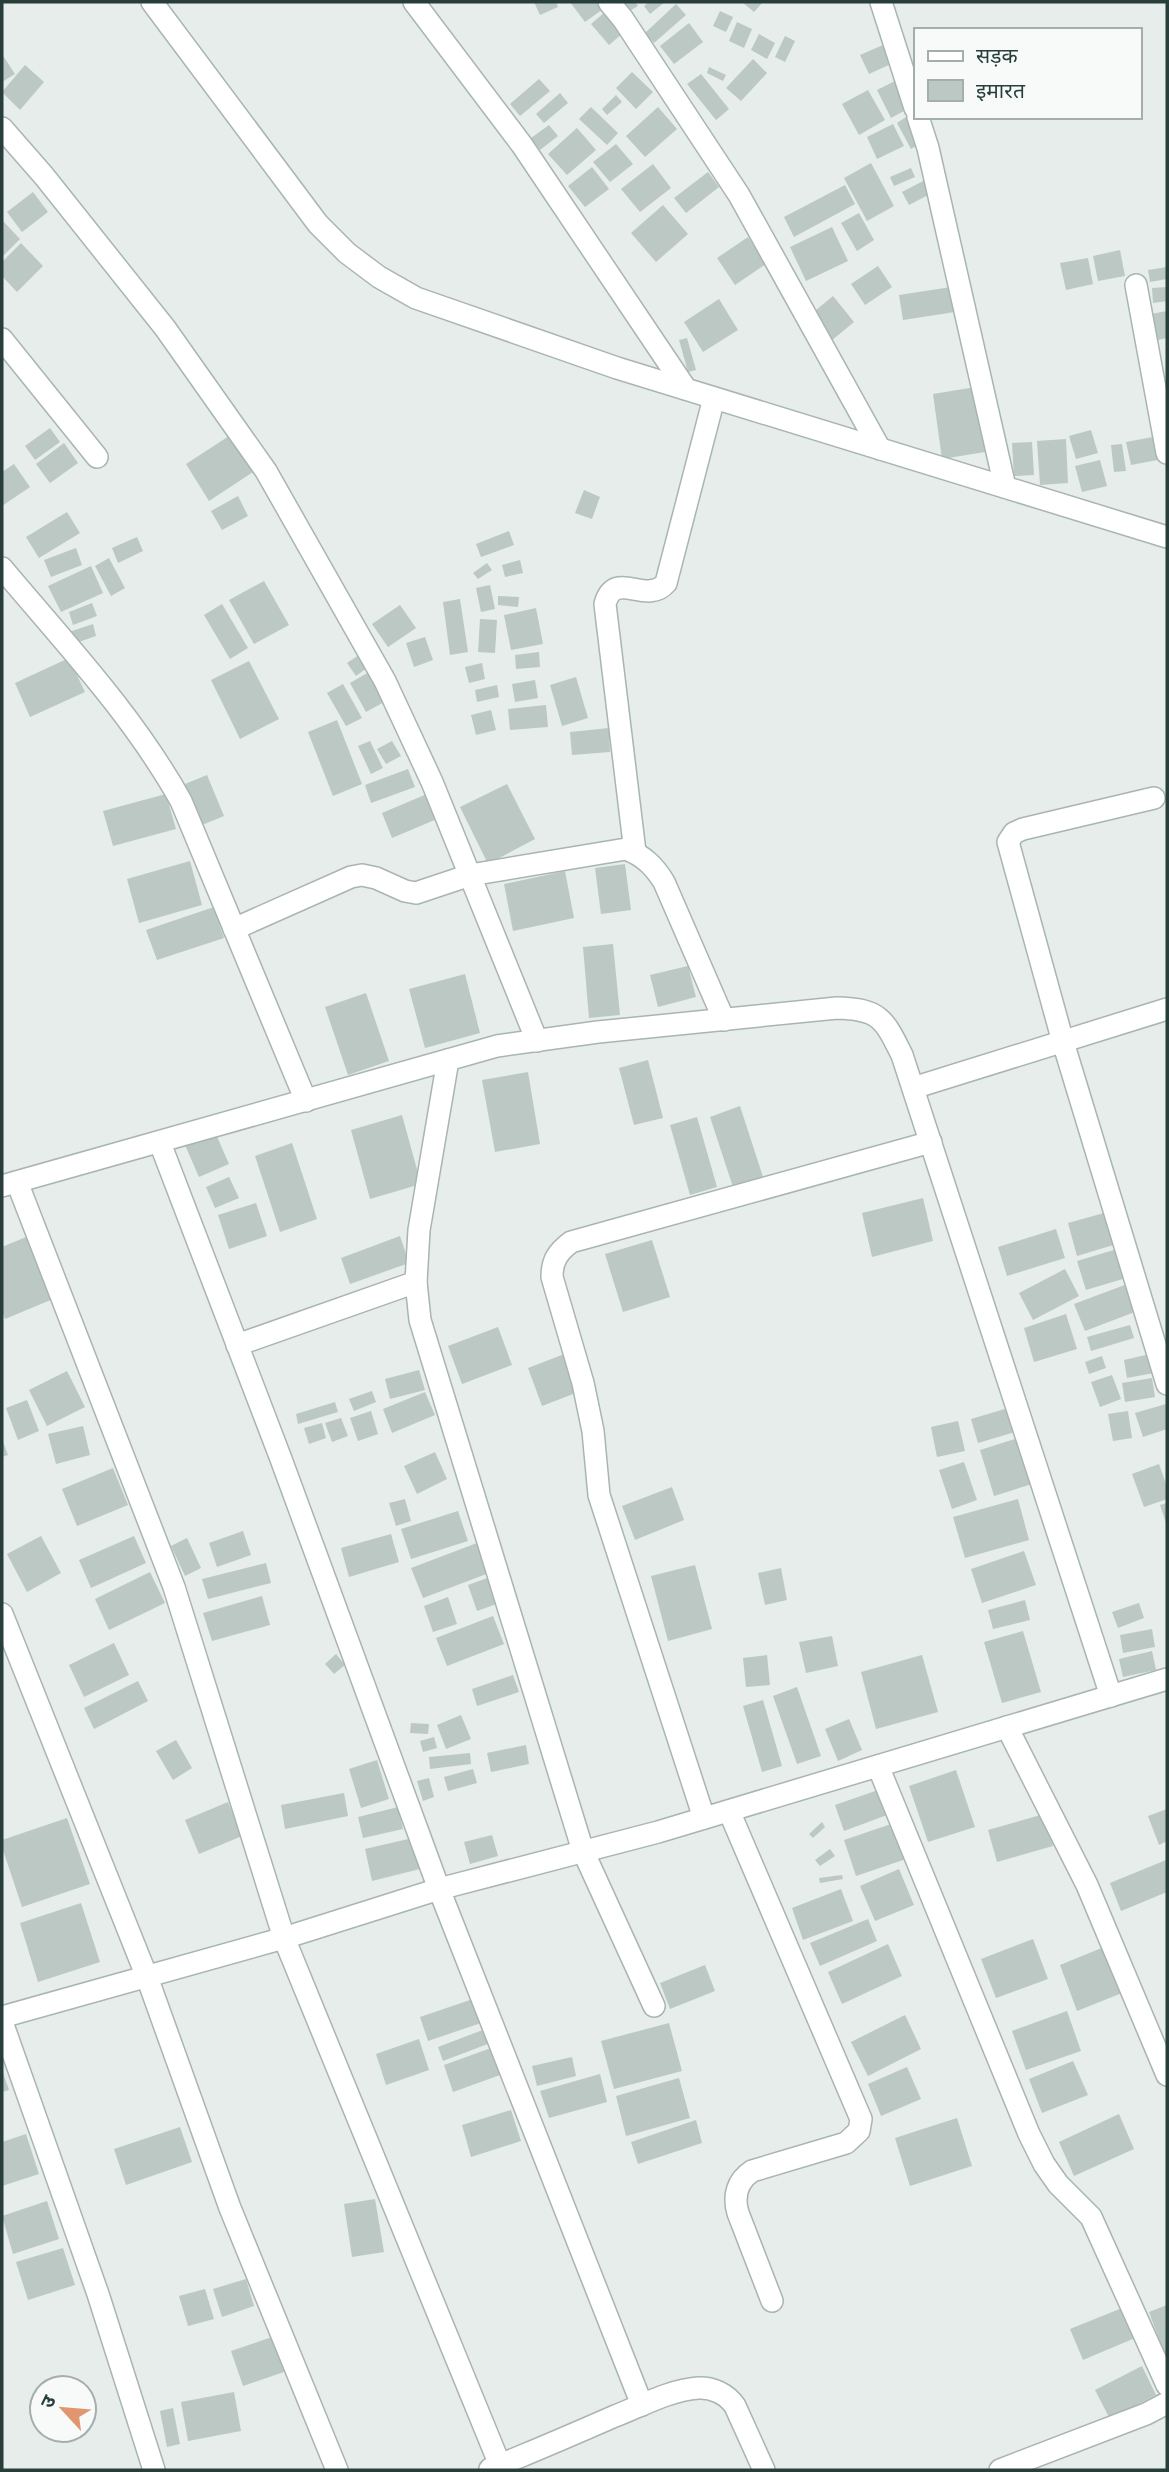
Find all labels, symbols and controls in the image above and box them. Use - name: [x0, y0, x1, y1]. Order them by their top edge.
- legend: [914, 28, 1141, 119]
- text: सड़क: [976, 39, 1018, 71]
- text: इमारत: [976, 74, 1026, 106]
- north arrow: [28, 2374, 98, 2444]
- text: उ: [32, 2389, 63, 2413]

